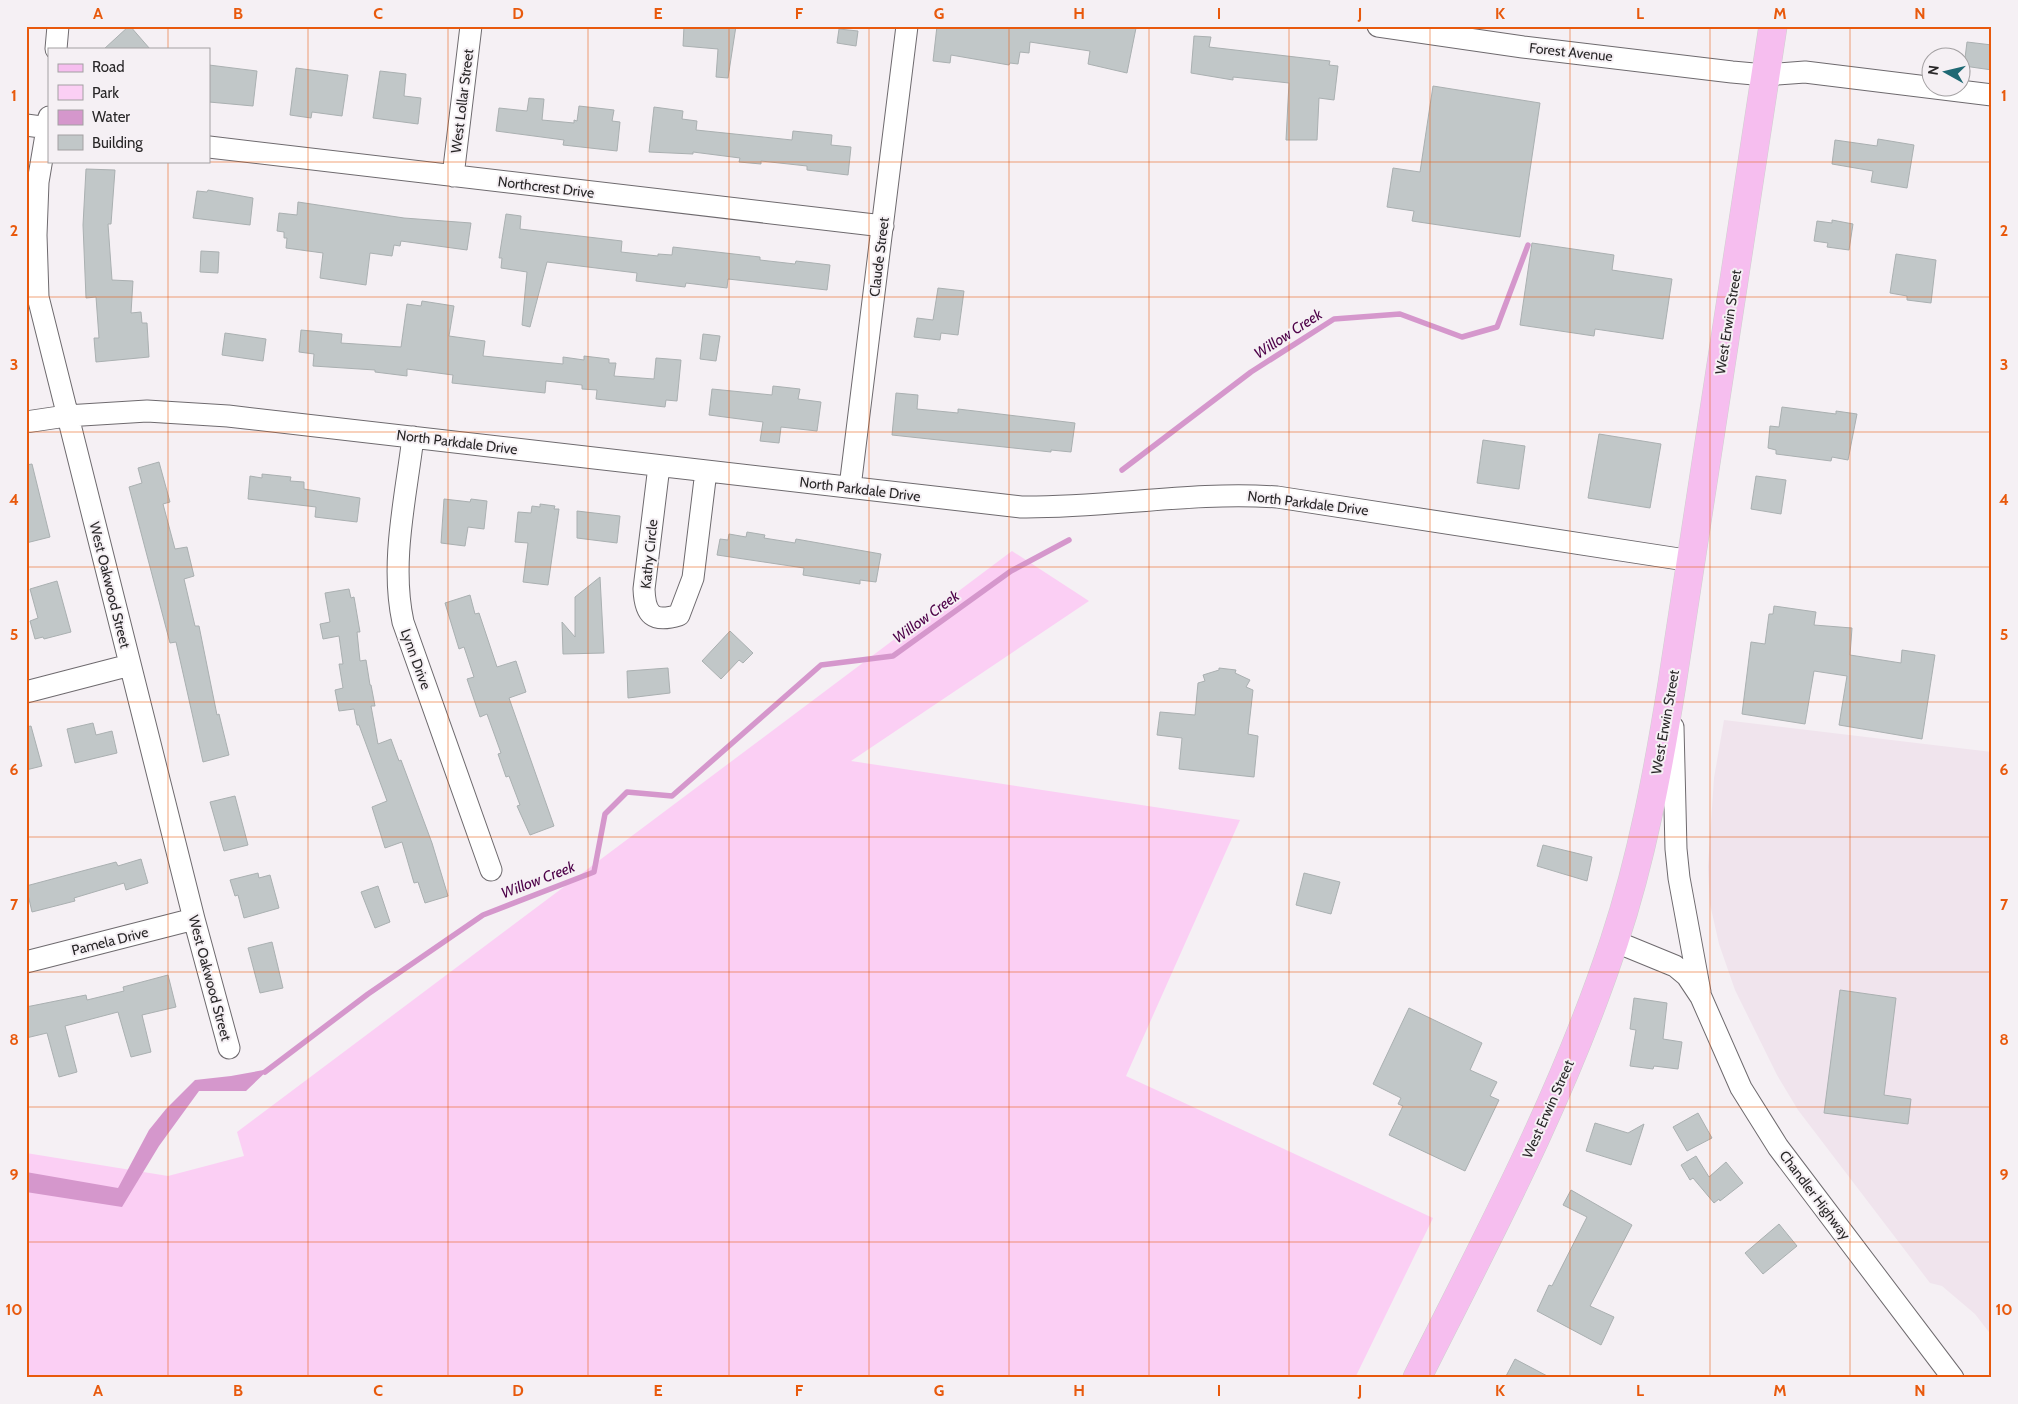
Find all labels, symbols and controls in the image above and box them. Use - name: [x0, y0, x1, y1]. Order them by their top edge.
- text: A: [93, 4, 103, 23]
- text: B: [233, 4, 243, 23]
- text: C: [373, 4, 383, 23]
- text: D: [512, 4, 524, 23]
- text: E: [653, 4, 663, 23]
- text: F: [795, 4, 804, 23]
- text: G: [934, 4, 944, 23]
- text: H: [1073, 4, 1085, 23]
- text: I: [1217, 4, 1221, 23]
- text: J: [1357, 4, 1362, 23]
- text: K: [1495, 4, 1505, 23]
- text: L: [1636, 4, 1644, 23]
- text: M: [1773, 4, 1787, 23]
- text: N: [1914, 4, 1926, 23]
- street label: Forest Avenue: [1528, 39, 1614, 65]
- legend: [48, 48, 210, 162]
- street label: West Lollar Street: [447, 48, 477, 154]
- north arrow: [1920, 48, 1970, 98]
- text: Road: [92, 58, 125, 76]
- text: N: [1924, 64, 1943, 76]
- text: Park: [92, 84, 119, 102]
- text: 1: [11, 86, 17, 105]
- text: 1: [2001, 86, 2007, 105]
- text: Water: [92, 108, 130, 126]
- text: Building: [92, 134, 143, 152]
- street label: Northcrest Drive: [497, 172, 595, 202]
- street label: Claude Street: [865, 216, 893, 298]
- text: 2: [10, 221, 18, 240]
- text: 2: [2000, 221, 2008, 240]
- street label: West Erwin Street: [1711, 268, 1745, 376]
- water label: Willow Creek: [1251, 305, 1326, 363]
- text: 3: [10, 355, 18, 374]
- text: 3: [2000, 355, 2008, 374]
- street label: North Parkdale Drive: [396, 426, 518, 458]
- street label: North Parkdale Drive: [799, 473, 921, 505]
- street label: North Parkdale Drive: [1247, 487, 1369, 519]
- text: 4: [9, 490, 19, 509]
- text: 4: [1999, 490, 2009, 509]
- street label: Kathy Circle: [636, 518, 662, 590]
- street label: West Oakwood Street: [86, 520, 134, 650]
- water label: Willow Creek: [889, 587, 963, 647]
- text: 5: [10, 625, 18, 644]
- text: 5: [2000, 625, 2008, 644]
- street label: Lynn Drive: [397, 626, 435, 692]
- street label: West Erwin Street: [1647, 668, 1683, 776]
- text: 6: [10, 760, 19, 779]
- text: 6: [2000, 760, 2009, 779]
- water label: Willow Creek: [499, 857, 578, 902]
- text: 7: [10, 895, 19, 914]
- text: 7: [2000, 895, 2009, 914]
- street label: West Oakwood Street: [185, 913, 236, 1043]
- street label: Pamela Drive: [70, 923, 150, 959]
- text: 8: [9, 1030, 19, 1049]
- text: 8: [1999, 1030, 2009, 1049]
- street label: West Erwin Street: [1518, 1057, 1578, 1161]
- street label: Chandler Highway: [1776, 1147, 1854, 1243]
- text: 9: [10, 1165, 19, 1184]
- text: 9: [2000, 1165, 2009, 1184]
- text: 10: [5, 1300, 23, 1319]
- text: 10: [1995, 1300, 2013, 1319]
- text: A: [93, 1381, 103, 1400]
- text: B: [233, 1381, 243, 1400]
- text: C: [373, 1381, 383, 1400]
- text: D: [512, 1381, 524, 1400]
- text: E: [653, 1381, 663, 1400]
- text: F: [795, 1381, 804, 1400]
- text: G: [934, 1381, 944, 1400]
- text: H: [1073, 1381, 1085, 1400]
- text: I: [1217, 1381, 1221, 1400]
- text: J: [1357, 1381, 1362, 1400]
- text: K: [1495, 1381, 1505, 1400]
- text: L: [1636, 1381, 1644, 1400]
- text: M: [1773, 1381, 1787, 1400]
- text: N: [1914, 1381, 1926, 1400]

